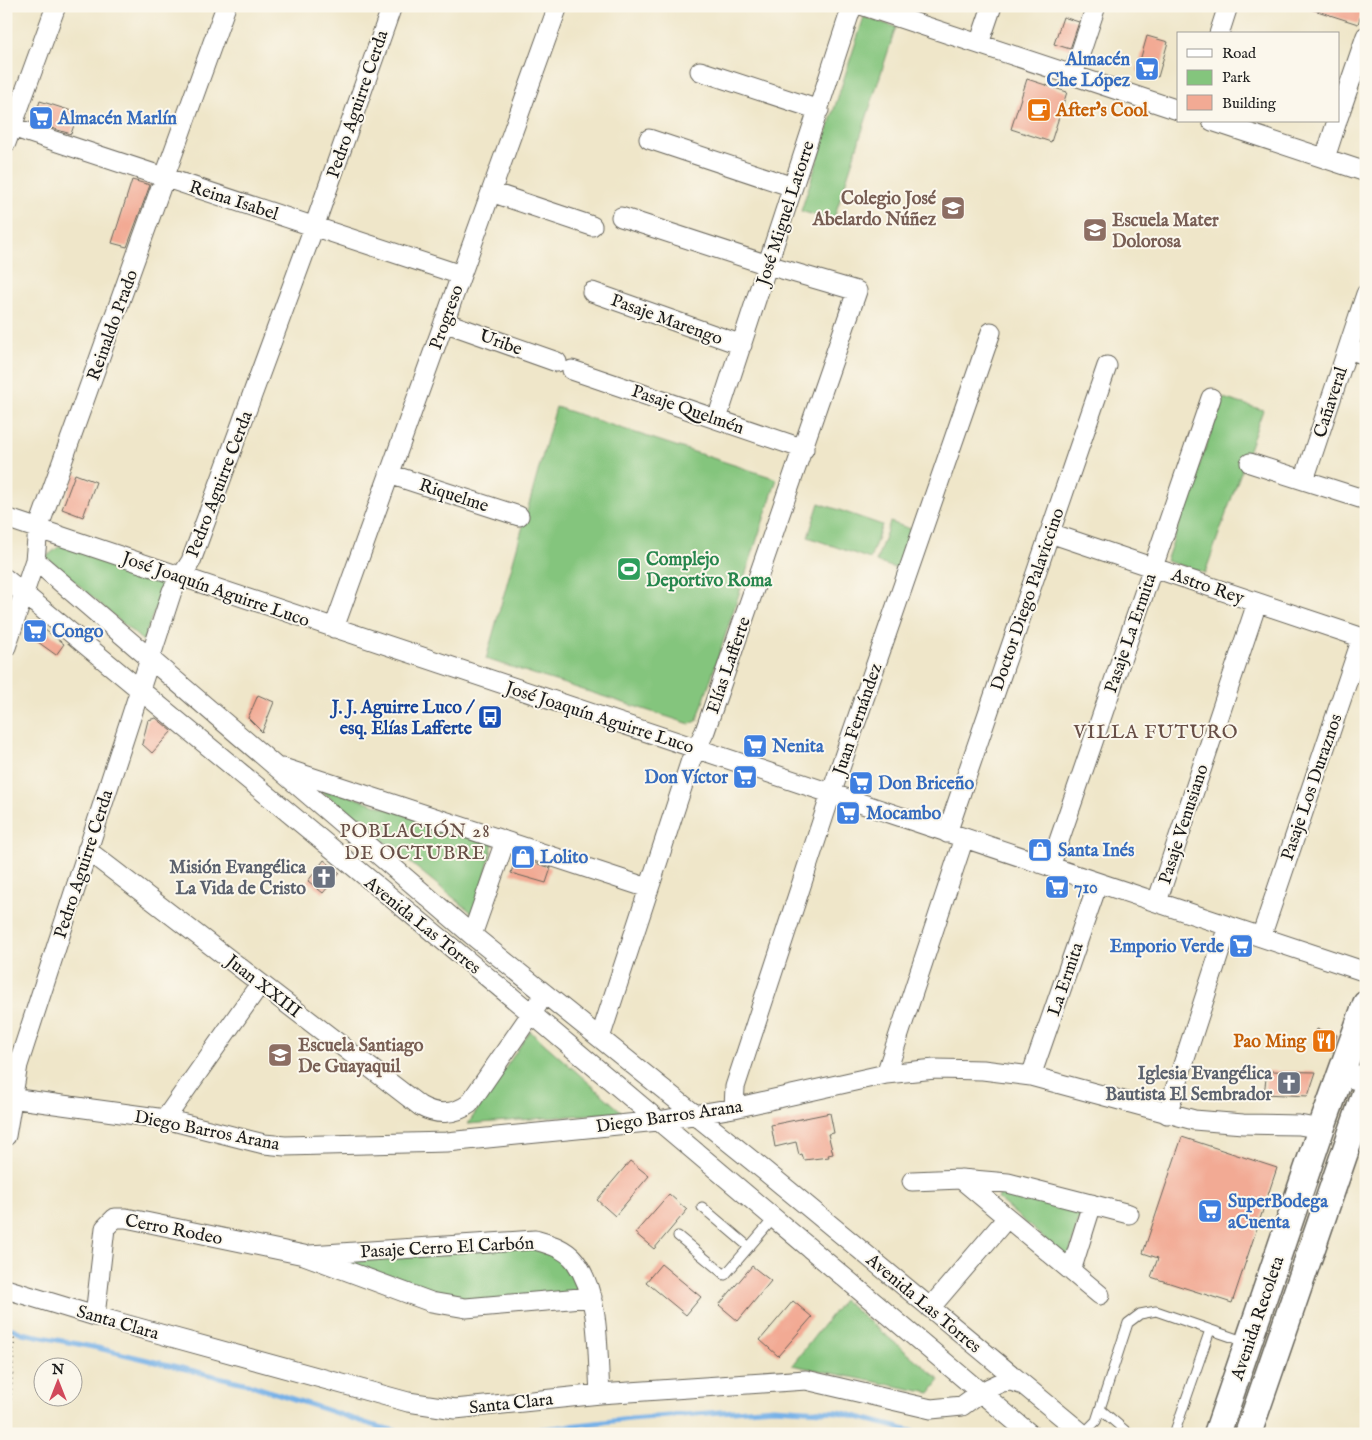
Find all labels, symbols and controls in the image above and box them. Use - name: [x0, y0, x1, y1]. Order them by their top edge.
- street label: Pedro Aguirre Cerda: [322, 27, 395, 181]
- legend: [1177, 32, 1340, 122]
- text: Road: [1222, 44, 1257, 63]
- place label: Almacén Che López: [1046, 49, 1131, 93]
- supermarket icon: Almacén Che López: [1134, 56, 1160, 82]
- text: Park: [1222, 68, 1252, 87]
- text: Building: [1222, 94, 1277, 113]
- cafe icon: After's Cool: [1026, 97, 1052, 123]
- place label: After's Cool: [1055, 100, 1149, 123]
- supermarket icon: Almacén Marlín: [28, 105, 54, 131]
- place label: Almacén Marlín: [57, 108, 177, 131]
- street label: José Miguel Latorre: [752, 138, 821, 291]
- street label: Reina Isabel: [186, 176, 281, 227]
- place label: Colegio José Abelardo Núñez: [812, 188, 937, 232]
- school or university icon: Colegio José Abelardo Núñez: [940, 195, 966, 221]
- place label: Escuela Mater Dolorosa: [1112, 210, 1219, 254]
- school or university icon: Escuela Mater Dolorosa: [1082, 217, 1108, 243]
- street label: Reinaldo Prado: [83, 267, 144, 384]
- street label: Progreso: [425, 282, 470, 353]
- street label: Pasaje Marengo: [607, 290, 726, 351]
- street label: Uribe: [476, 325, 525, 362]
- street label: Cañaveral: [1309, 364, 1354, 441]
- street label: Pasaje Quelmén: [628, 380, 747, 441]
- street label: Pedro Aguirre Cerda: [182, 408, 259, 561]
- street label: Riquelme: [416, 474, 491, 518]
- street label: Doctor Diego Palaviccino: [986, 505, 1071, 694]
- street label: José Joaquín Aguirre Luco: [117, 547, 313, 633]
- place label: Complejo Deportivo Roma: [646, 549, 773, 593]
- sports icon: Complejo Deportivo Roma: [616, 556, 642, 582]
- street label: Astro Rey: [1167, 564, 1247, 611]
- street label: Pasaje La Ermita: [1100, 571, 1163, 696]
- street label: Elías Lafferte: [702, 614, 757, 717]
- supermarket icon: Congo: [22, 618, 48, 644]
- place label: Congo: [52, 621, 104, 644]
- street label: Juan Fernández: [828, 661, 888, 780]
- street label: José Joaquín Aguirre Luco: [500, 676, 697, 760]
- place label: J. J. Aguirre Luco / esq. Elías Lafferte: [330, 697, 476, 741]
- bus stop icon: J. J. Aguirre Luco / esq. Elías Lafferte: [477, 704, 503, 730]
- street label: Pasaje Los Duraznos: [1277, 711, 1348, 864]
- district label: VILLA FUTURO: [1073, 721, 1238, 745]
- supermarket icon: Nenita: [742, 733, 768, 759]
- place label: Nenita: [771, 736, 825, 759]
- street label: Pasaje Venusiano: [1154, 761, 1215, 887]
- supermarket icon: Don Víctor: [732, 764, 758, 790]
- place label: Don Víctor: [644, 767, 728, 790]
- supermarket icon: Don Briceño: [848, 770, 874, 796]
- place label: Don Briceño: [878, 773, 974, 796]
- street label: Pedro Aguirre Cerda: [50, 787, 119, 942]
- supermarket icon: Mocambo: [835, 800, 861, 826]
- place label: Mocambo: [866, 803, 941, 826]
- district label: POBLACIÓN 28 DE OCTUBRE: [339, 819, 491, 866]
- shop icon: Santa Inés: [1027, 837, 1053, 863]
- place label: Santa Inés: [1058, 840, 1135, 863]
- shop icon: Lolito: [510, 844, 536, 870]
- place label: Lolito: [540, 847, 588, 870]
- place label: Misión Evangélica La Vida de Cristo: [169, 857, 307, 901]
- church icon: Misión Evangélica La Vida de Cristo: [311, 864, 337, 890]
- street label: Avenida Las Torres: [358, 871, 485, 980]
- supermarket icon: 710: [1044, 874, 1070, 900]
- place label: 710: [1074, 877, 1098, 900]
- supermarket icon: Emporio Verde: [1228, 933, 1254, 959]
- place label: Emporio Verde: [1110, 936, 1225, 959]
- street label: La Ermita: [1043, 940, 1090, 1019]
- street label: Juan XXIII: [219, 949, 306, 1024]
- restaurant icon: Pao Ming: [1311, 1028, 1337, 1054]
- place label: Pao Ming: [1233, 1031, 1307, 1054]
- place label: Escuela Santiago De Guayaquil: [298, 1035, 424, 1079]
- school or university icon: Escuela Santiago De Guayaquil: [267, 1042, 293, 1068]
- place label: Iglesia Evangélica Bautista El Sembrador: [1105, 1063, 1273, 1107]
- church icon: Iglesia Evangélica Bautista El Sembrador: [1276, 1070, 1302, 1096]
- street label: Diego Barros Arana: [595, 1096, 744, 1139]
- street label: Diego Barros Arana: [132, 1106, 282, 1157]
- place label: SuperBodega aCuenta: [1228, 1191, 1329, 1235]
- supermarket icon: SuperBodega aCuenta: [1197, 1198, 1223, 1224]
- street label: Cerro Rodeo: [123, 1210, 225, 1251]
- street label: Pasaje Cerro El Carbón: [360, 1232, 535, 1265]
- street label: Avenida Las Torres: [860, 1249, 985, 1359]
- street label: Avenida Recoleta: [1226, 1253, 1291, 1385]
- street label: Santa Clara: [74, 1301, 162, 1346]
- north arrow: [32, 1358, 82, 1408]
- text: N: [51, 1361, 64, 1379]
- street label: Santa Clara: [468, 1389, 555, 1420]

